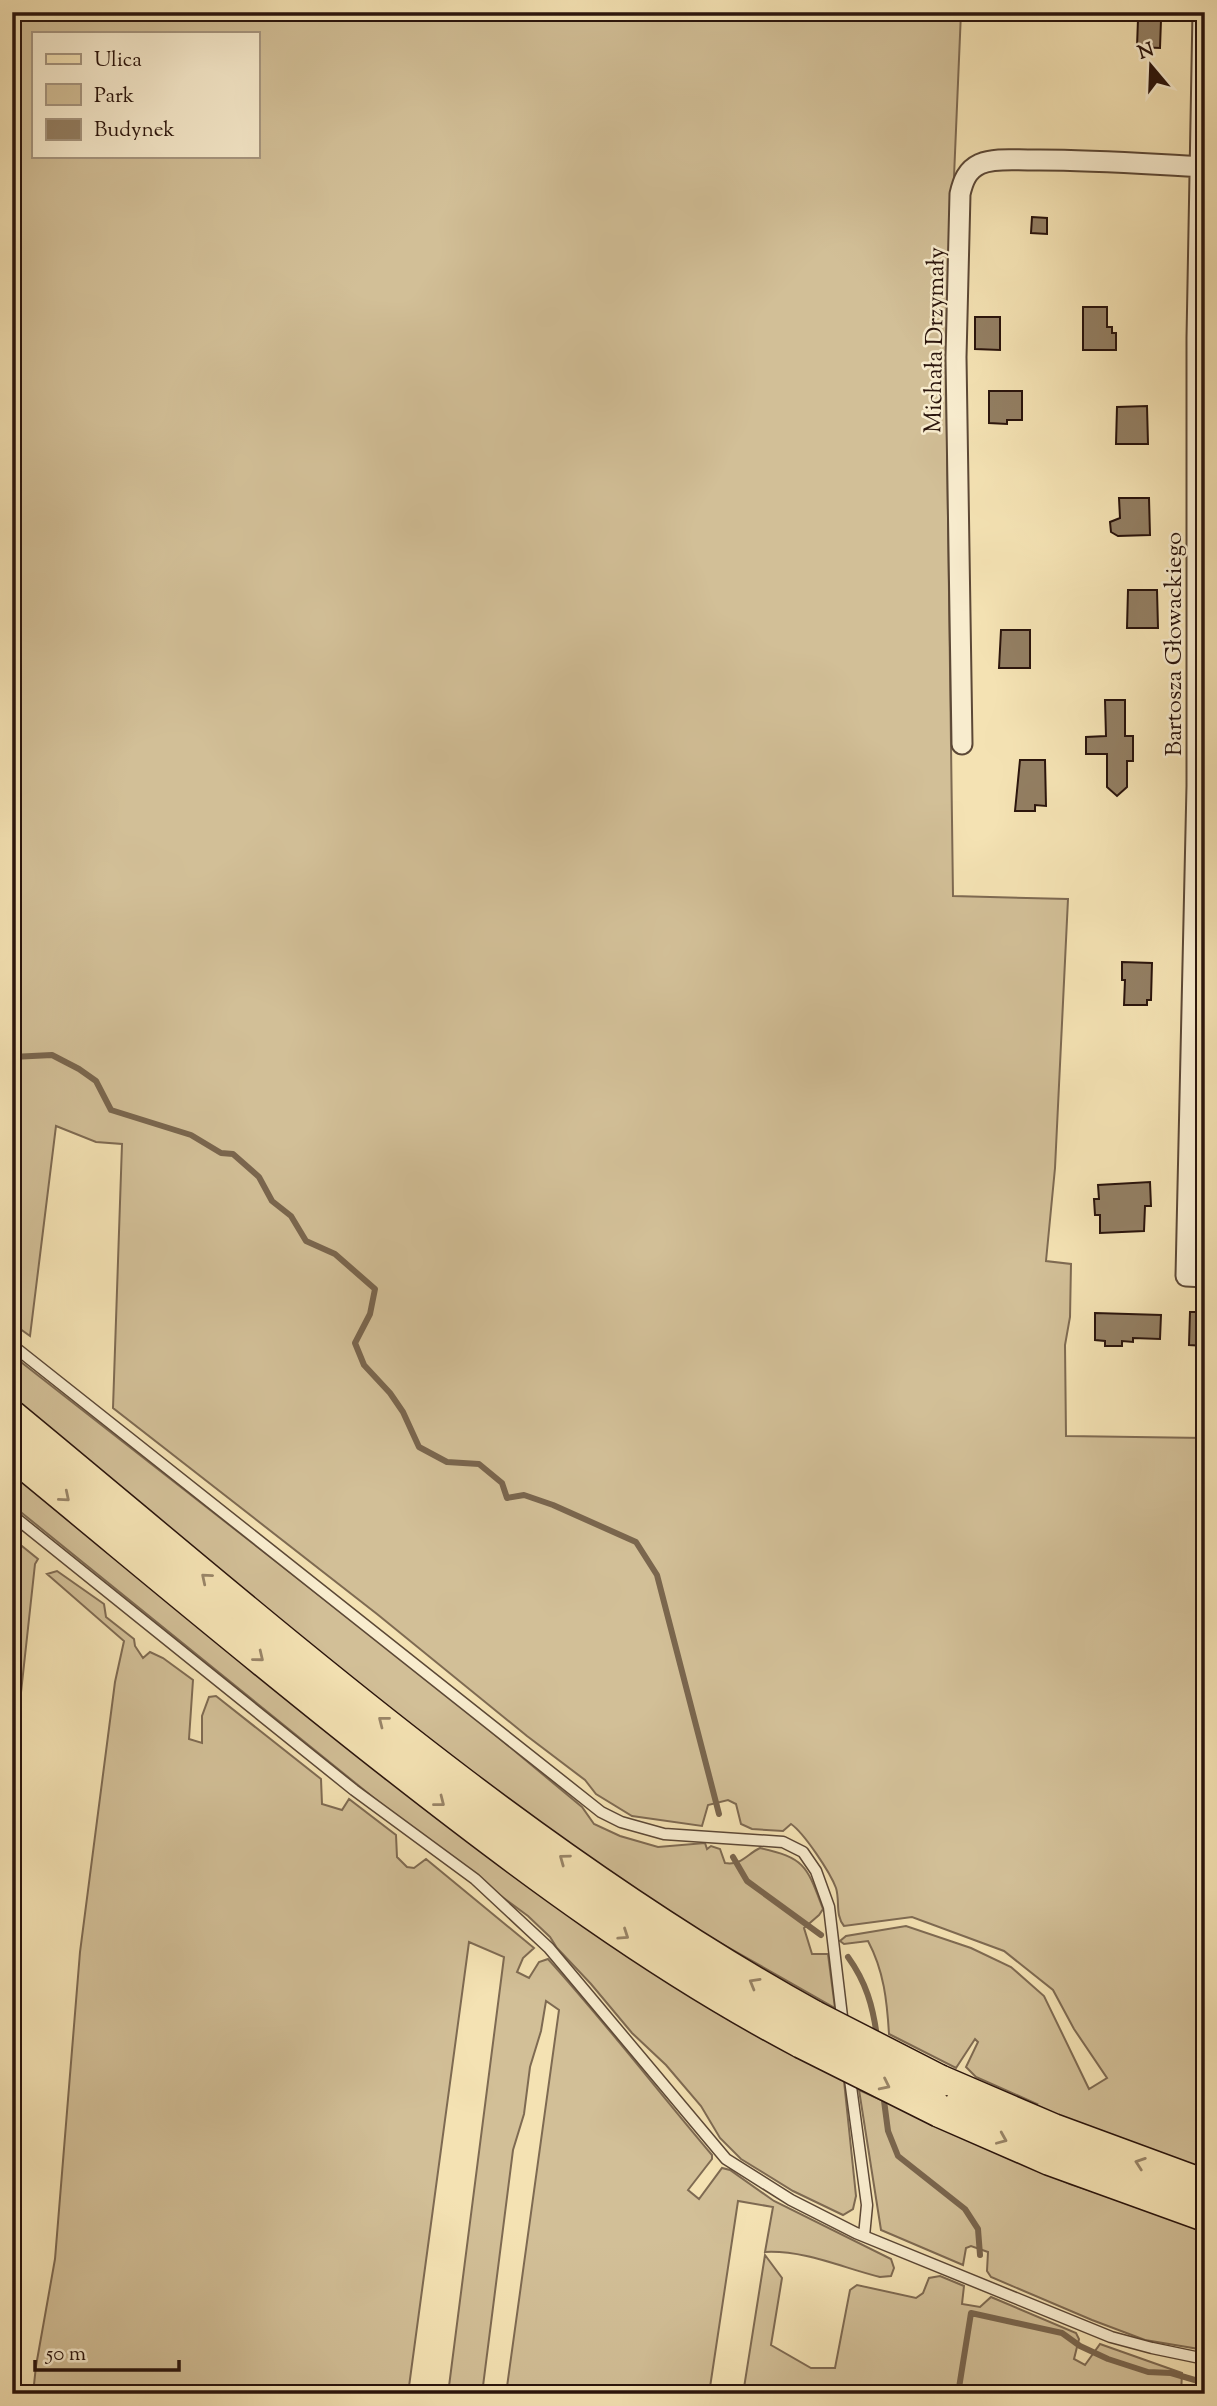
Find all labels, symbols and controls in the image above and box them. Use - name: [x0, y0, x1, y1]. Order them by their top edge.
- legend: [32, 32, 259, 158]
- north arrow: [1116, 32, 1186, 102]
- text: N: [1135, 37, 1158, 68]
- text: Ulica: [94, 46, 142, 76]
- text: Park: [94, 82, 135, 112]
- text: Budynek: [94, 116, 175, 146]
- street label: Michała Drzymały: [917, 247, 955, 433]
- street label: Bartosza Głowackiego: [1158, 532, 1192, 756]
- one-way arrow: [56, 1489, 69, 1501]
- one-way arrow: [202, 1574, 215, 1586]
- one-way arrow: [252, 1649, 264, 1662]
- one-way arrow: [378, 1717, 390, 1730]
- one-way arrow: [432, 1793, 445, 1806]
- one-way arrow: [559, 1855, 572, 1867]
- one-way arrow: [616, 1927, 629, 1939]
- one-way arrow: [749, 1978, 762, 1991]
- one-way arrow: [878, 2077, 890, 2091]
- one-way arrow: [995, 2131, 1007, 2145]
- one-way arrow: [1135, 2157, 1147, 2171]
- scale bar: [35, 2329, 178, 2373]
- text: 50 m: [45, 2340, 86, 2370]

